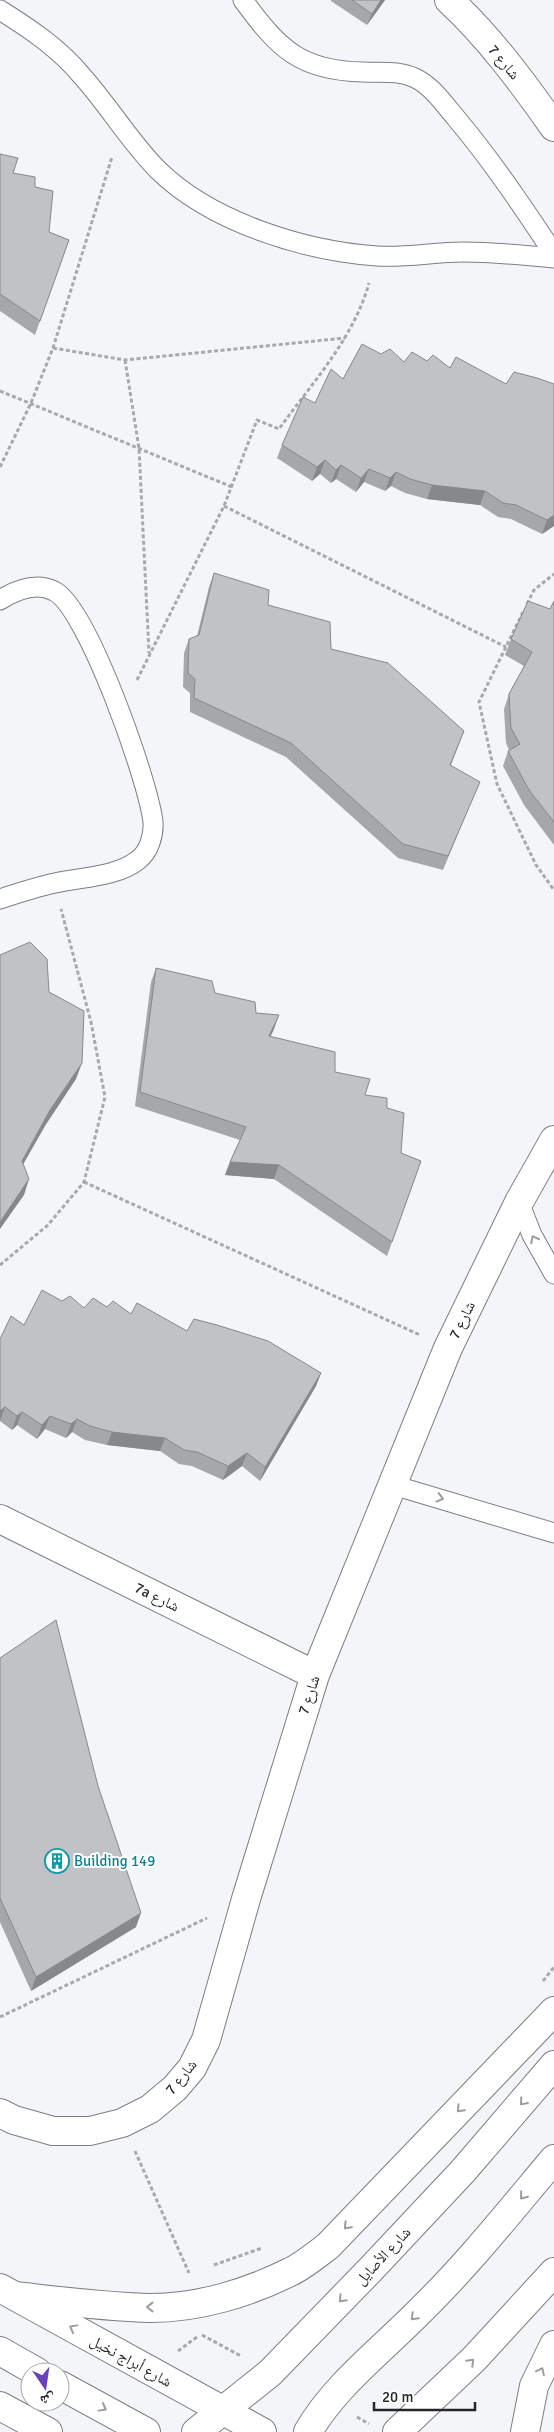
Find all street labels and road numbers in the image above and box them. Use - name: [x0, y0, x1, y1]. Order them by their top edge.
- street label: شارع 7: [484, 41, 524, 84]
- street label: شارع 7: [445, 1298, 480, 1342]
- street label: 7a شارع: [131, 1578, 182, 1616]
- street label: شارع 7: [294, 1673, 325, 1717]
- street label: شارع 7: [161, 2056, 201, 2099]
- street label: شارع الأصايل: [352, 2223, 415, 2289]
- street label: شارع أبراج نخيل: [87, 2331, 175, 2392]

